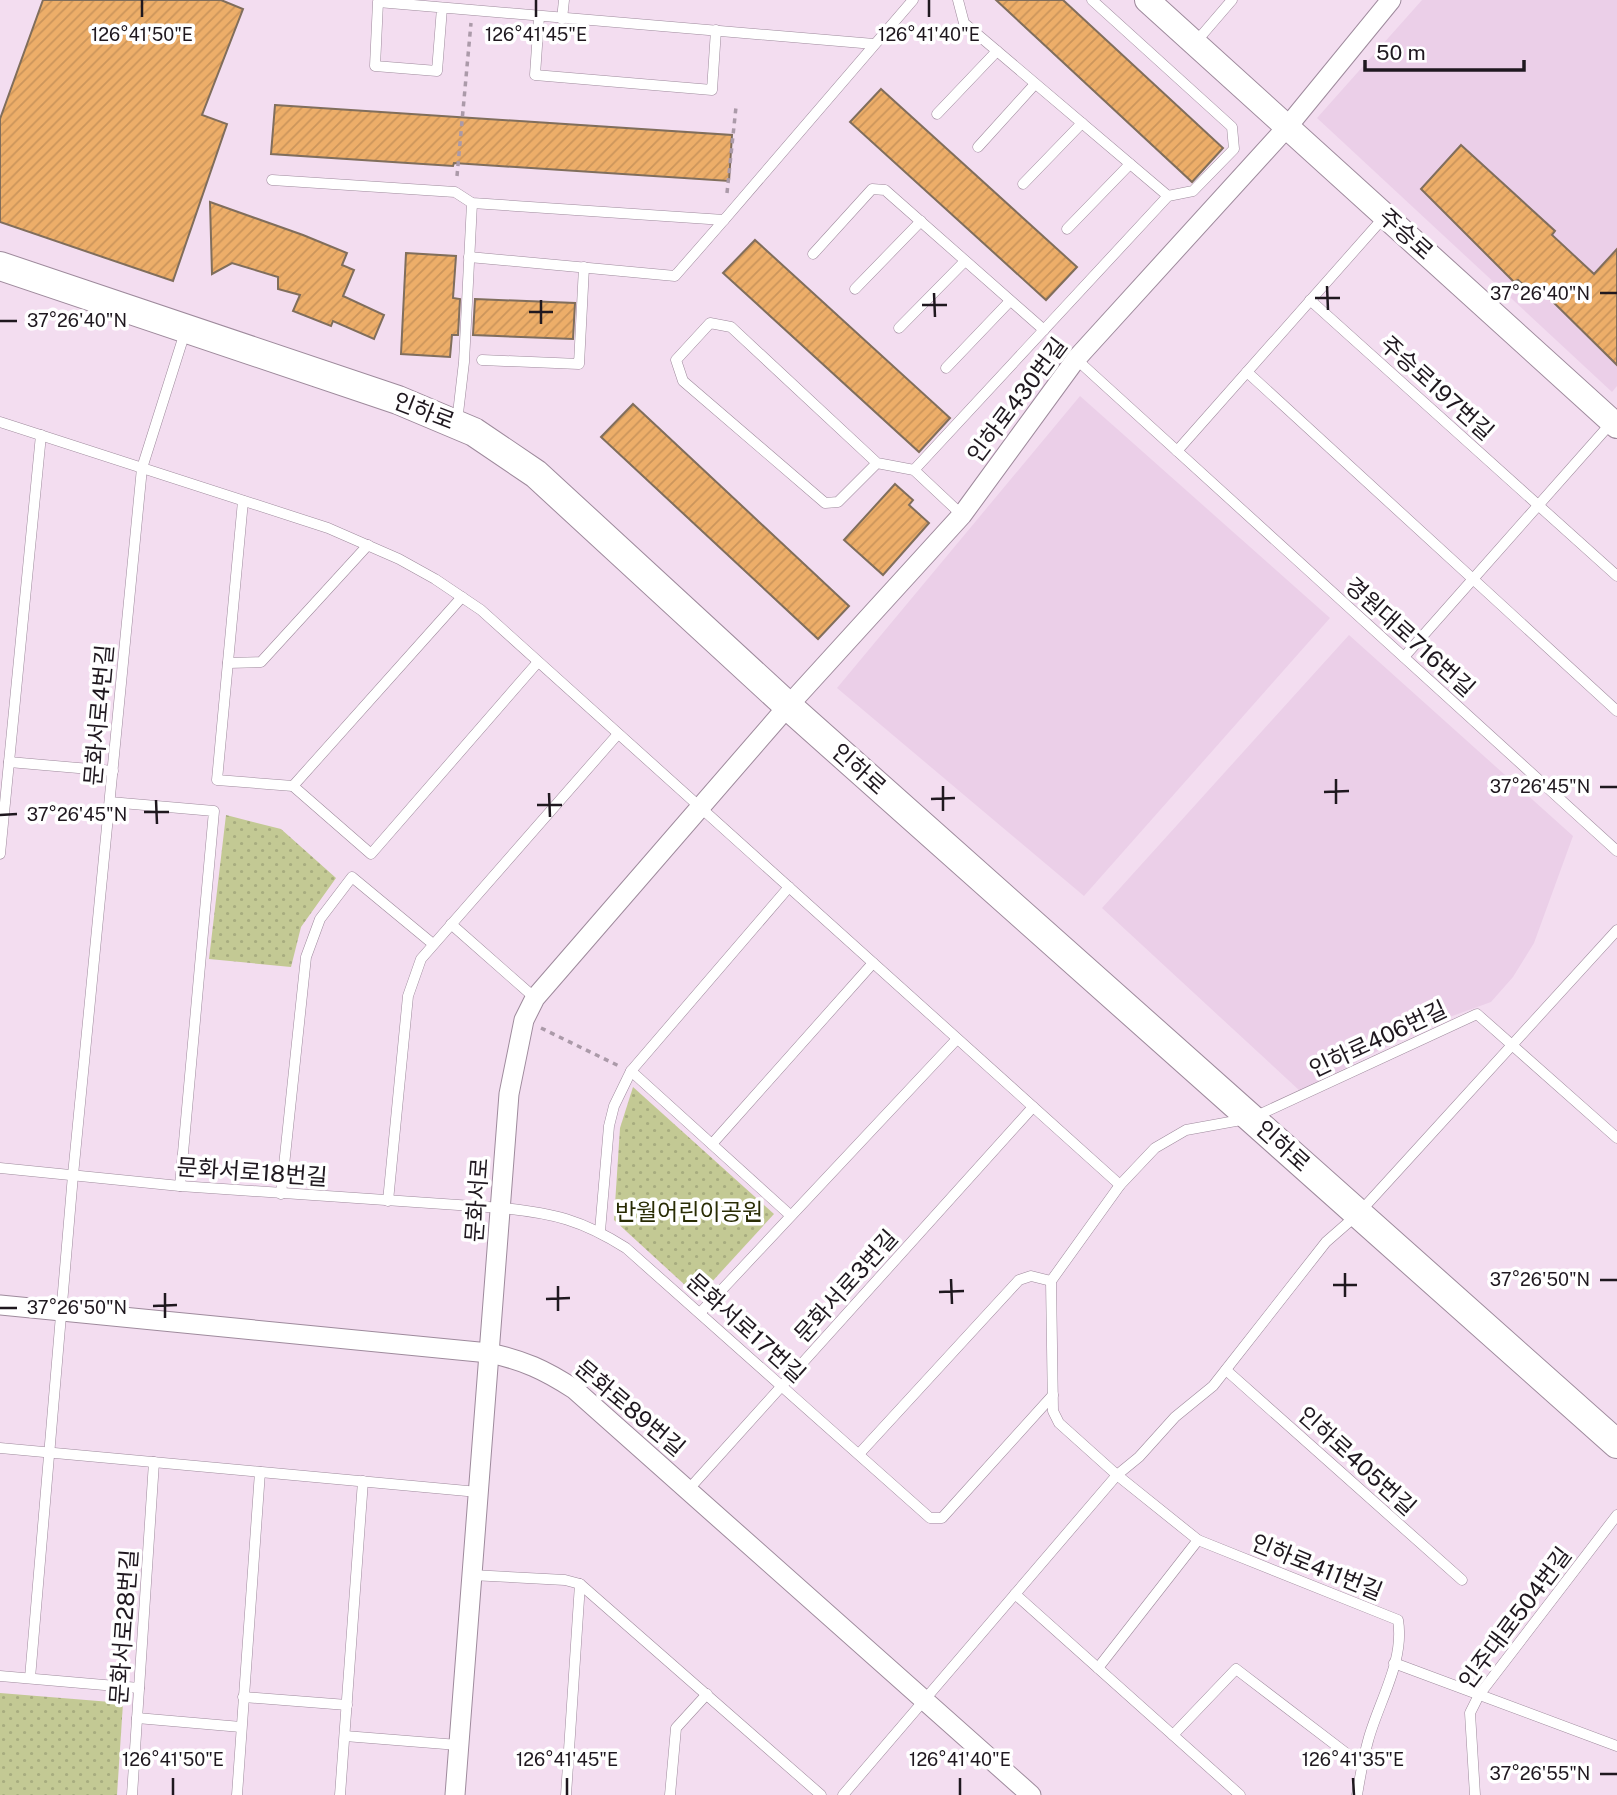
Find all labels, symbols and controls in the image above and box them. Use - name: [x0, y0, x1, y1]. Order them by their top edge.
- text: 126°41'50"E: [91, 24, 193, 45]
- text: 126°41'45"E: [485, 24, 587, 45]
- text: 126°41'40"E: [878, 24, 980, 45]
- scale bar: [1365, 28, 1524, 72]
- text: 50 m: [1376, 40, 1426, 65]
- street label: 주승로: [1374, 202, 1439, 265]
- text: 37°26'40"N: [1490, 283, 1590, 304]
- text: 37°26'40"N: [27, 310, 127, 331]
- street label: 주승로197번길: [1375, 330, 1499, 445]
- street label: 인하로430번길: [961, 332, 1072, 467]
- street label: 인하로: [390, 387, 459, 435]
- street label: 경원대로716번길: [1340, 571, 1481, 702]
- street label: 문화서로4번길: [79, 643, 118, 787]
- street label: 인하로: [827, 737, 892, 800]
- text: 37°26'45"N: [1490, 776, 1590, 797]
- text: 37°26'45"N: [27, 804, 127, 825]
- street label: 인하로406번길: [1305, 995, 1451, 1082]
- street label: 인하로: [1251, 1114, 1316, 1177]
- street label: 문화서로18번길: [176, 1153, 328, 1190]
- street label: 문화서로: [460, 1157, 493, 1243]
- park label: 반월어린이공원: [615, 1198, 763, 1225]
- street label: 문화서로3번길: [788, 1224, 903, 1347]
- street label: 문화서로17번길: [682, 1267, 811, 1388]
- text: 37°26'50"N: [1490, 1269, 1590, 1290]
- text: 37°26'50"N: [27, 1297, 127, 1318]
- street label: 문화로89번길: [570, 1354, 691, 1461]
- street label: 인하로405번길: [1293, 1401, 1422, 1521]
- street label: 인하로411번길: [1248, 1528, 1387, 1605]
- street label: 인주대로504번길: [1453, 1542, 1577, 1694]
- street label: 문화서로28번길: [105, 1548, 142, 1705]
- text: 126°41'50"E: [122, 1749, 224, 1770]
- text: 126°41'45"E: [516, 1749, 618, 1770]
- text: 126°41'40"E: [909, 1749, 1011, 1770]
- text: 126°41'35"E: [1302, 1749, 1404, 1770]
- text: 37°26'55"N: [1490, 1763, 1590, 1784]

